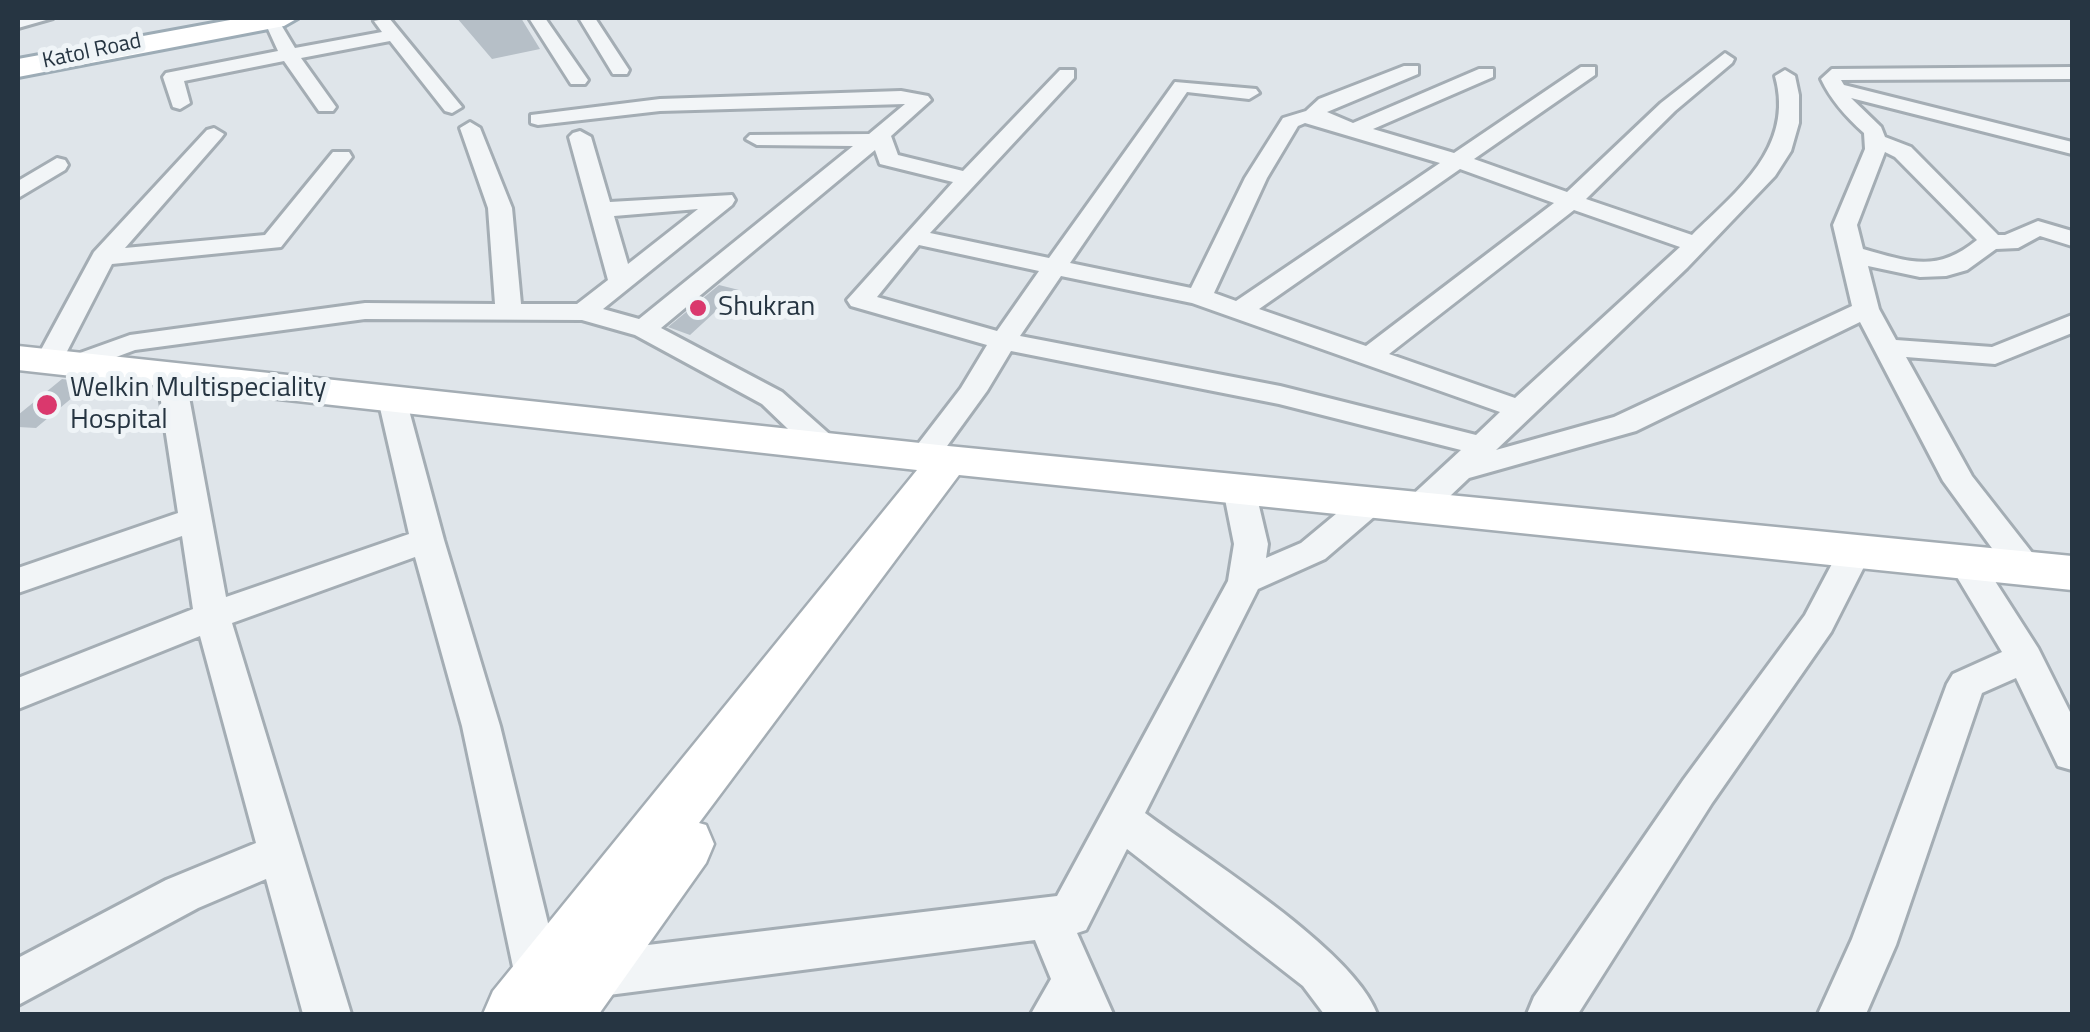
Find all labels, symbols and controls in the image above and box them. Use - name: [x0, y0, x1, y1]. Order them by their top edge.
- street label: Katol Road: [40, 29, 144, 75]
- place label: Shukran: [718, 291, 815, 325]
- marker: Shukran: [687, 297, 709, 319]
- place label: Welkin Multispeciality Hospital: [70, 372, 327, 438]
- marker: Welkin Multispeciality Hospital: [34, 392, 60, 418]

